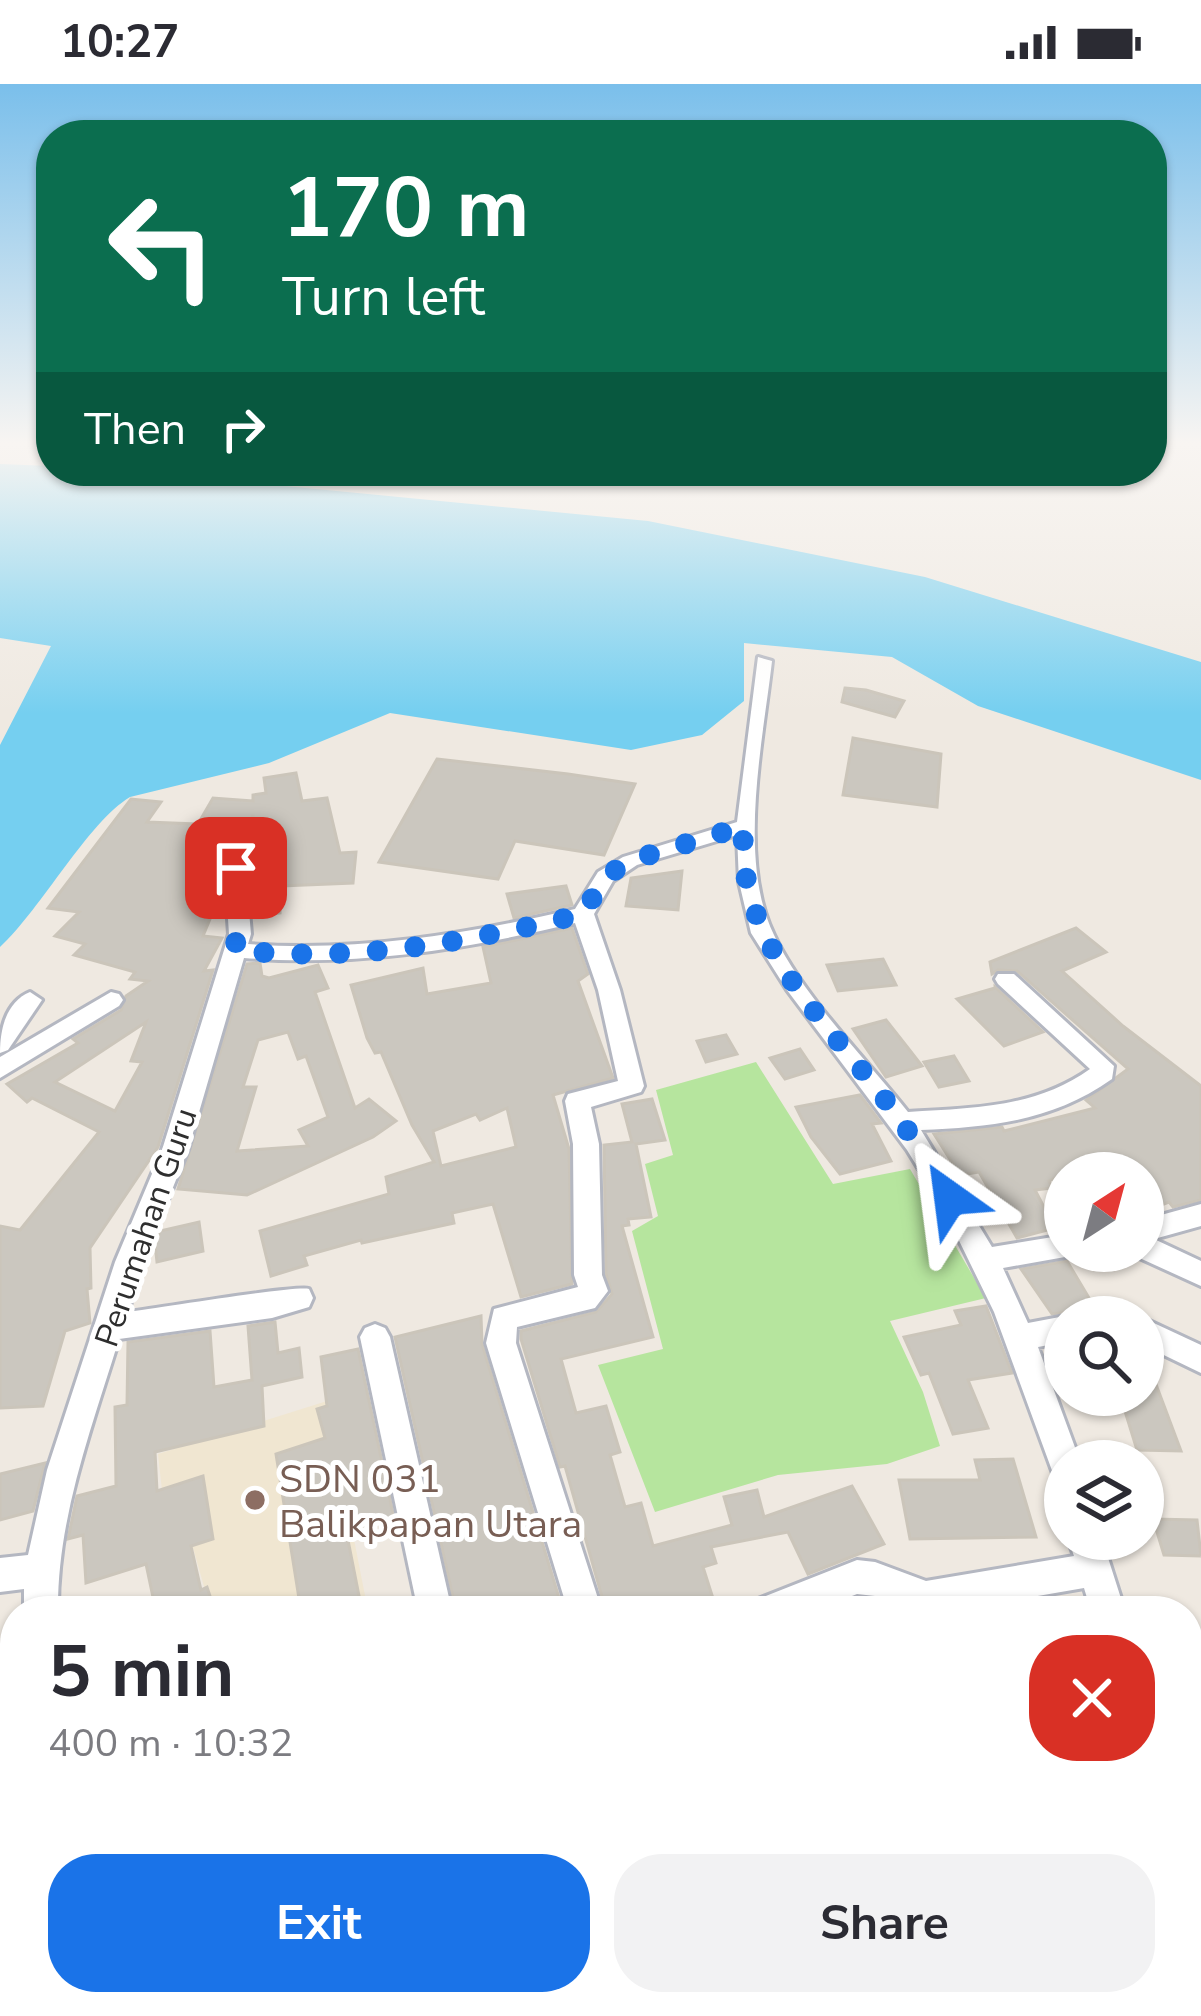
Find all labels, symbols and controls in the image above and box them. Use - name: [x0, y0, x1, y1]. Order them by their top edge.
- text: 10:27: [60, 12, 179, 73]
- text: 170 m: [282, 151, 530, 266]
- icon: left: [84, 168, 240, 324]
- text: Turn left: [282, 260, 485, 334]
- icon: right: [210, 396, 276, 462]
- text: Then: [84, 399, 186, 460]
- pin: [185, 817, 287, 919]
- icon: arrive: [203, 835, 269, 901]
- street label: Perumahan Guru: [84, 1102, 208, 1353]
- position arrow: [887, 1135, 1013, 1261]
- north arrow: [1044, 1152, 1164, 1272]
- map controls: [1044, 1152, 1164, 1560]
- button: search: [1044, 1296, 1164, 1416]
- button: layers: [1044, 1440, 1164, 1560]
- place label: SDN 031 Balikpapan Utara: [279, 1453, 582, 1551]
- marker: SDN 031 Balikpapan Utara: [242, 1487, 268, 1513]
- text: 5 min: [48, 1623, 234, 1721]
- button: close: [1029, 1635, 1155, 1761]
- text: 400 m · 10:32: [48, 1717, 293, 1770]
- button: Exit: [48, 1854, 590, 1992]
- button: Share: [614, 1854, 1155, 1992]

